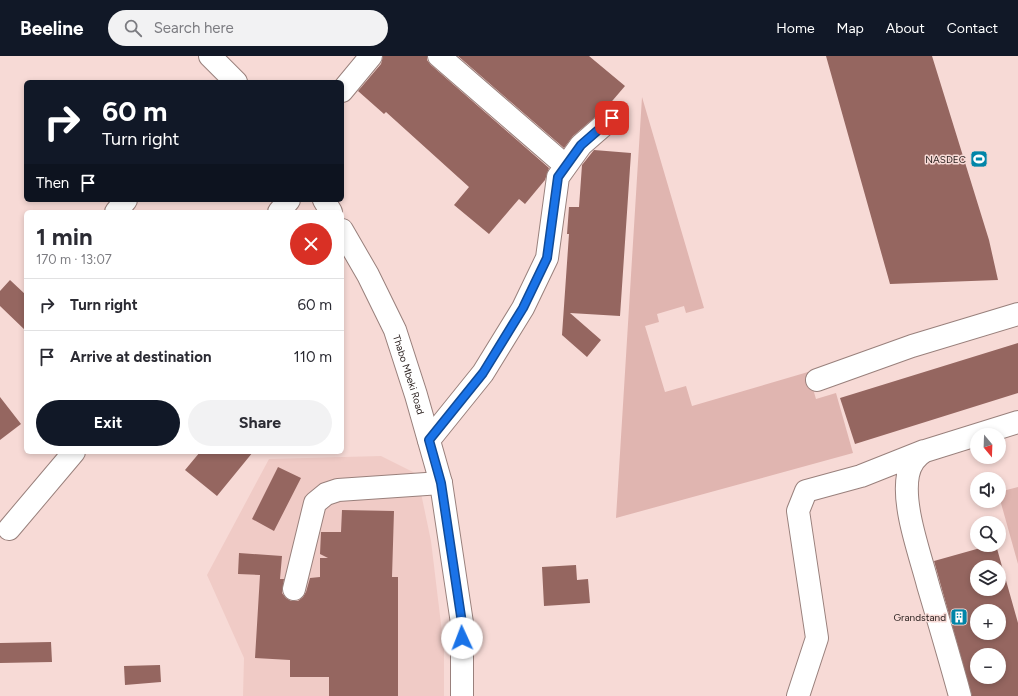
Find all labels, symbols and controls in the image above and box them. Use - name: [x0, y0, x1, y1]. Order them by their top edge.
- search box: [108, 10, 388, 46]
- text: Beeline: [20, 17, 84, 40]
- icon: search: [122, 17, 144, 39]
- text: Search here: [154, 19, 234, 37]
- text: Home: [776, 20, 815, 37]
- text: Map: [837, 20, 864, 37]
- text: About: [886, 20, 925, 37]
- text: Contact: [947, 20, 998, 37]
- text: 60 m: [102, 94, 167, 128]
- icon: right: [36, 96, 88, 148]
- pin: [595, 101, 629, 135]
- icon: arrive: [601, 107, 623, 129]
- text: Turn right: [102, 128, 179, 150]
- sports icon: NASDEC: [969, 149, 989, 169]
- place label: NASDEC: [925, 153, 966, 166]
- icon: arrive: [77, 172, 99, 194]
- text: Then: [36, 174, 69, 192]
- text: 1 min: [36, 222, 93, 251]
- button: close: [290, 223, 332, 265]
- text: 170 m · 13:07: [36, 252, 112, 267]
- icon: right: [36, 294, 58, 316]
- text: Turn right: [70, 296, 138, 314]
- text: 60 m: [297, 296, 332, 314]
- street label: Thabo Mbeki Road: [390, 333, 428, 416]
- icon: arrive: [36, 346, 58, 368]
- text: Arrive at destination: [70, 348, 211, 366]
- text: 110 m: [294, 348, 332, 366]
- button: Exit: [36, 400, 180, 446]
- button: Share: [188, 400, 332, 446]
- north arrow: [970, 428, 1006, 464]
- map controls: [970, 428, 1006, 684]
- button: sound: [970, 472, 1006, 508]
- button: search: [970, 516, 1006, 552]
- button: layers: [970, 560, 1006, 596]
- button: +: [970, 604, 1006, 640]
- building icon: Grandstand: [949, 607, 969, 627]
- place label: Grandstand: [894, 611, 946, 624]
- position arrow: [441, 617, 483, 659]
- button: −: [970, 648, 1006, 684]

